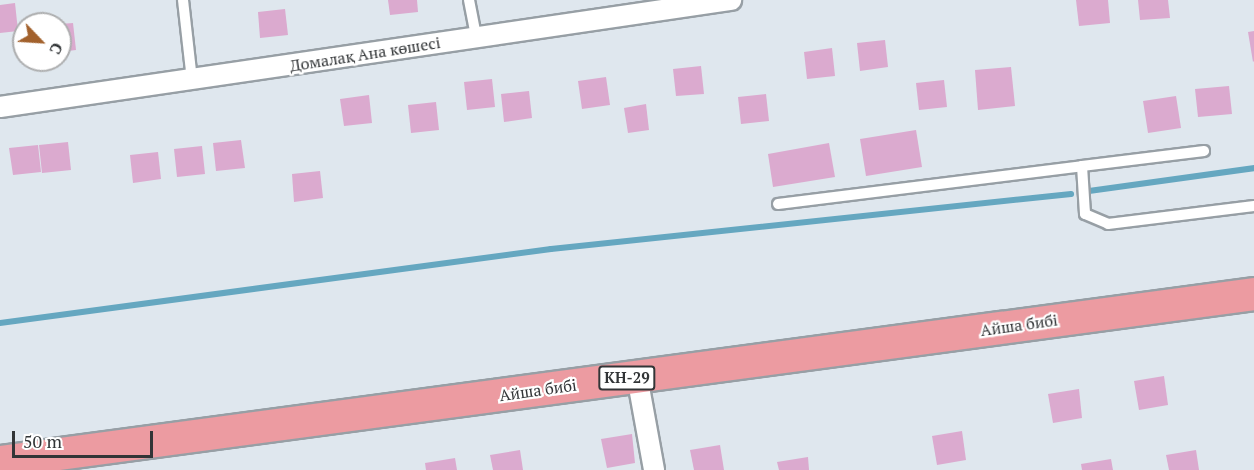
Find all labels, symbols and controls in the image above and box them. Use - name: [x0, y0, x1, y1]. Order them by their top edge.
- north arrow: [12, 12, 72, 72]
- street label: Домалақ Ана көшесі: [288, 33, 442, 75]
- text: С: [44, 39, 69, 58]
- street label: Айша бибі: [979, 310, 1059, 340]
- road number: КН-29: [597, 366, 657, 390]
- street label: Айша бибі: [498, 375, 578, 405]
- scale bar: [15, 419, 156, 457]
- text: 50 m: [23, 429, 62, 453]

